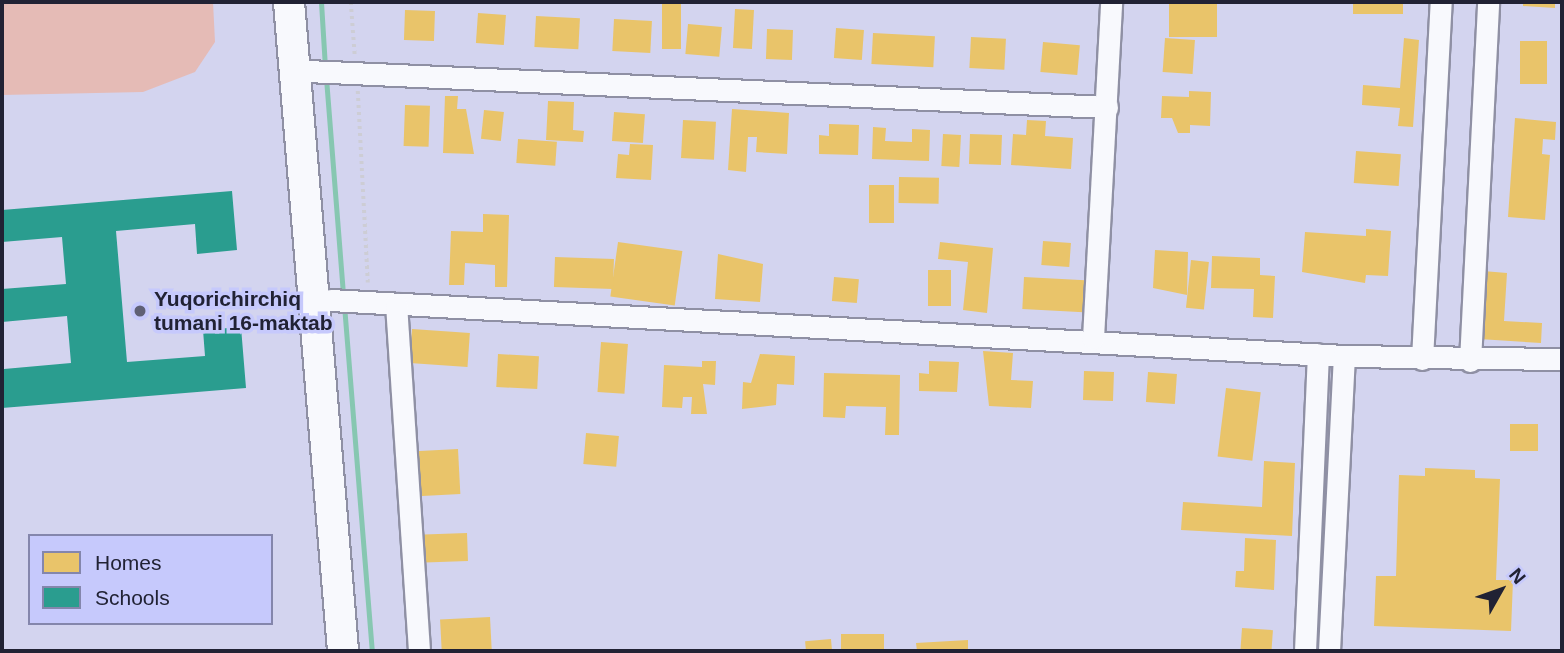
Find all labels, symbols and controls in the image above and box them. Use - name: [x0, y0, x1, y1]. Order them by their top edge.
- place label: Yuqorichirchiq tumani 16-maktab: [154, 286, 333, 336]
- marker: Yuqorichirchiq tumani 16-maktab: [132, 303, 148, 319]
- legend: [28, 534, 273, 625]
- text: Homes: [95, 551, 162, 574]
- north arrow: [1466, 555, 1536, 625]
- text: N: [1505, 564, 1530, 588]
- text: Schools: [95, 586, 170, 609]

